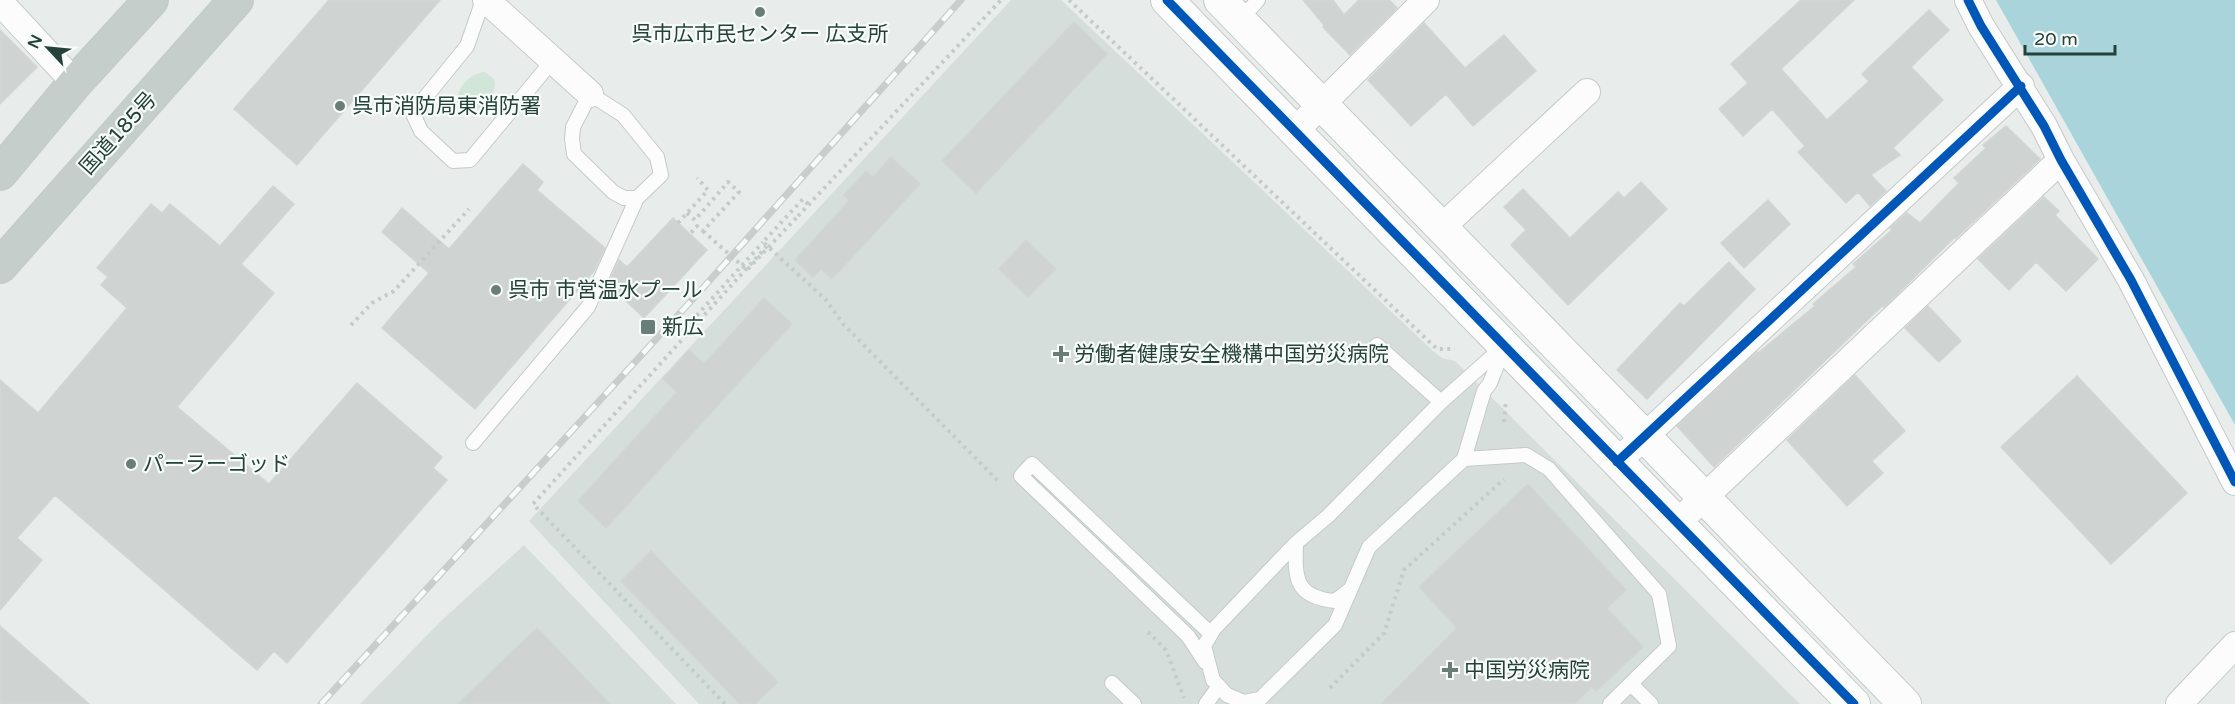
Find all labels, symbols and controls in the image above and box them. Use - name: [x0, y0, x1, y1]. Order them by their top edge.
- marker: 呉市広市民センター 広支所: [753, 5, 767, 19]
- north arrow: [18, 18, 78, 78]
- scale bar: [2025, 18, 2115, 56]
- place label: 呉市広市民センター 広支所: [631, 22, 889, 47]
- text: 20 m: [2034, 28, 2078, 50]
- text: N: [24, 32, 47, 52]
- street label: 国道185号: [75, 87, 162, 180]
- place label: 呉市消防局東消防署: [352, 94, 541, 119]
- marker: 呉市消防局東消防署: [333, 99, 347, 113]
- place label: 呉市 市営温水プール: [508, 278, 702, 303]
- marker: 呉市 市営温水プール: [489, 283, 503, 297]
- place label: 新広: [662, 315, 704, 340]
- marker: 新広: [639, 318, 657, 336]
- place label: 労働者健康安全機構中国労災病院: [1074, 342, 1389, 367]
- marker: 労働者健康安全機構中国労災病院: [1052, 345, 1070, 363]
- place label: パーラーゴッド: [143, 452, 290, 477]
- marker: パーラーゴッド: [124, 457, 138, 471]
- place label: 中国労災病院: [1464, 658, 1590, 683]
- marker: 中国労災病院: [1441, 661, 1459, 679]

